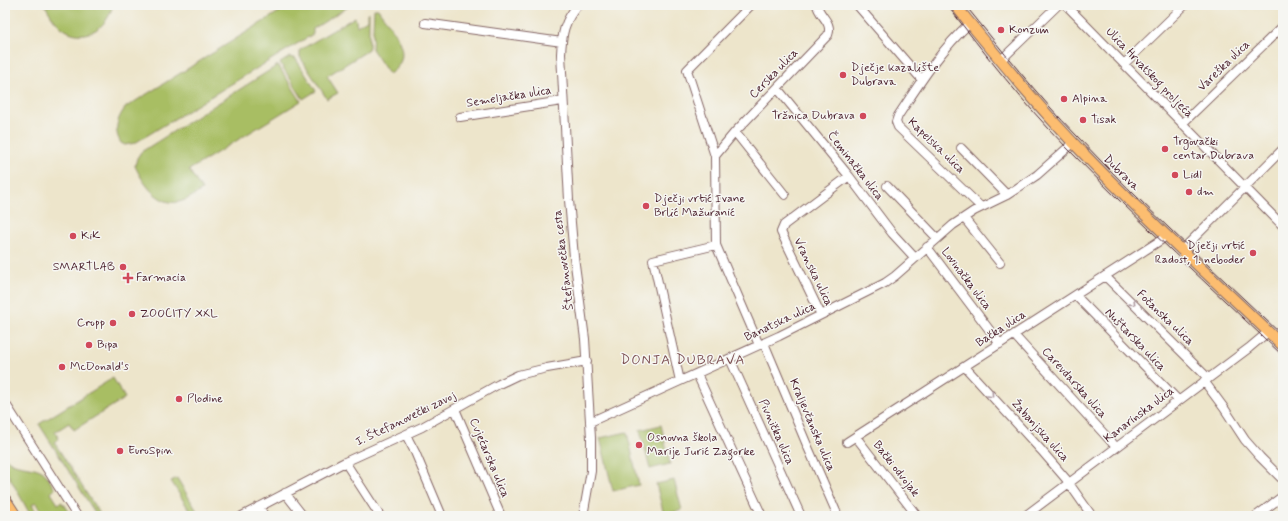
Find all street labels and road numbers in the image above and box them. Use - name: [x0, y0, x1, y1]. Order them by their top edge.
- street label: Ulica Hrvatskog proljeća: [1101, 24, 1196, 122]
- street label: Vareška ulica: [1194, 37, 1254, 95]
- street label: Cerska ulica: [746, 45, 802, 103]
- street label: Semeljačka ulica: [465, 82, 553, 112]
- street label: Kapelska ulica: [904, 115, 968, 177]
- street label: Čeminačka ulica: [823, 128, 887, 204]
- street label: Dubrava: [1099, 151, 1143, 195]
- street label: Štefanovečka cesta: [550, 209, 578, 311]
- street label: Vranska ulica: [790, 235, 836, 309]
- street label: Lovinačka ulica: [937, 245, 995, 313]
- street label: Fočanska ulica: [1133, 287, 1197, 349]
- street label: Banatska ulica: [742, 298, 818, 346]
- street label: Nuštarska ulica: [1101, 305, 1169, 375]
- street label: Bačka ulica: [973, 307, 1029, 351]
- street label: Carevdarska ulica: [1038, 344, 1110, 422]
- street label: Kraljevčanska ulica: [785, 376, 839, 474]
- street label: Kanarinska ulica: [1101, 383, 1177, 447]
- street label: I. Štefanovečki zavoj: [353, 388, 459, 450]
- street label: Žabanjska ulica: [1008, 396, 1072, 466]
- street label: Pivnička ulica: [754, 397, 798, 467]
- street label: Cvjećarska ulica: [465, 416, 513, 500]
- street label: Bački odvojak: [869, 438, 923, 500]

